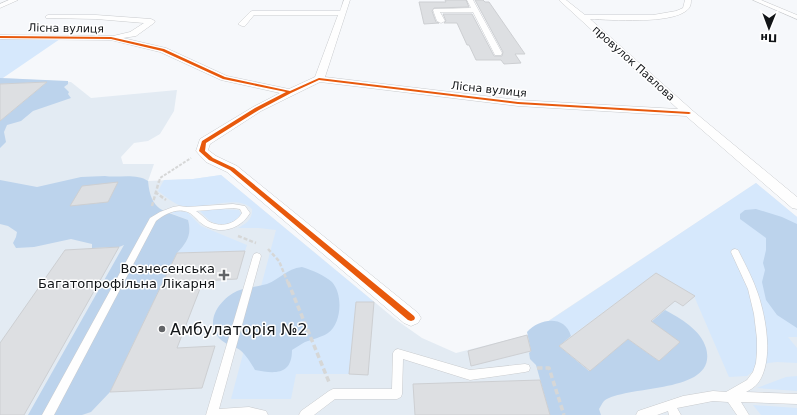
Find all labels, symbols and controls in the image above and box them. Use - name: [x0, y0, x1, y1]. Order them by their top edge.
- north arrow: [749, 8, 789, 48]
- street label: Лісна вулиця: [28, 21, 104, 36]
- street label: провулок Павлова: [590, 23, 678, 104]
- text: Пн: [760, 31, 777, 44]
- street label: Лісна вулиця: [450, 79, 527, 100]
- place label: Вознесенська Багатопрофільна Лікарня: [38, 261, 215, 291]
- marker: Вознесенська Багатопрофільна Лікарня: [218, 269, 230, 281]
- place label: Амбулаторія №2: [170, 320, 308, 339]
- marker: Амбулаторія №2: [157, 324, 167, 334]

